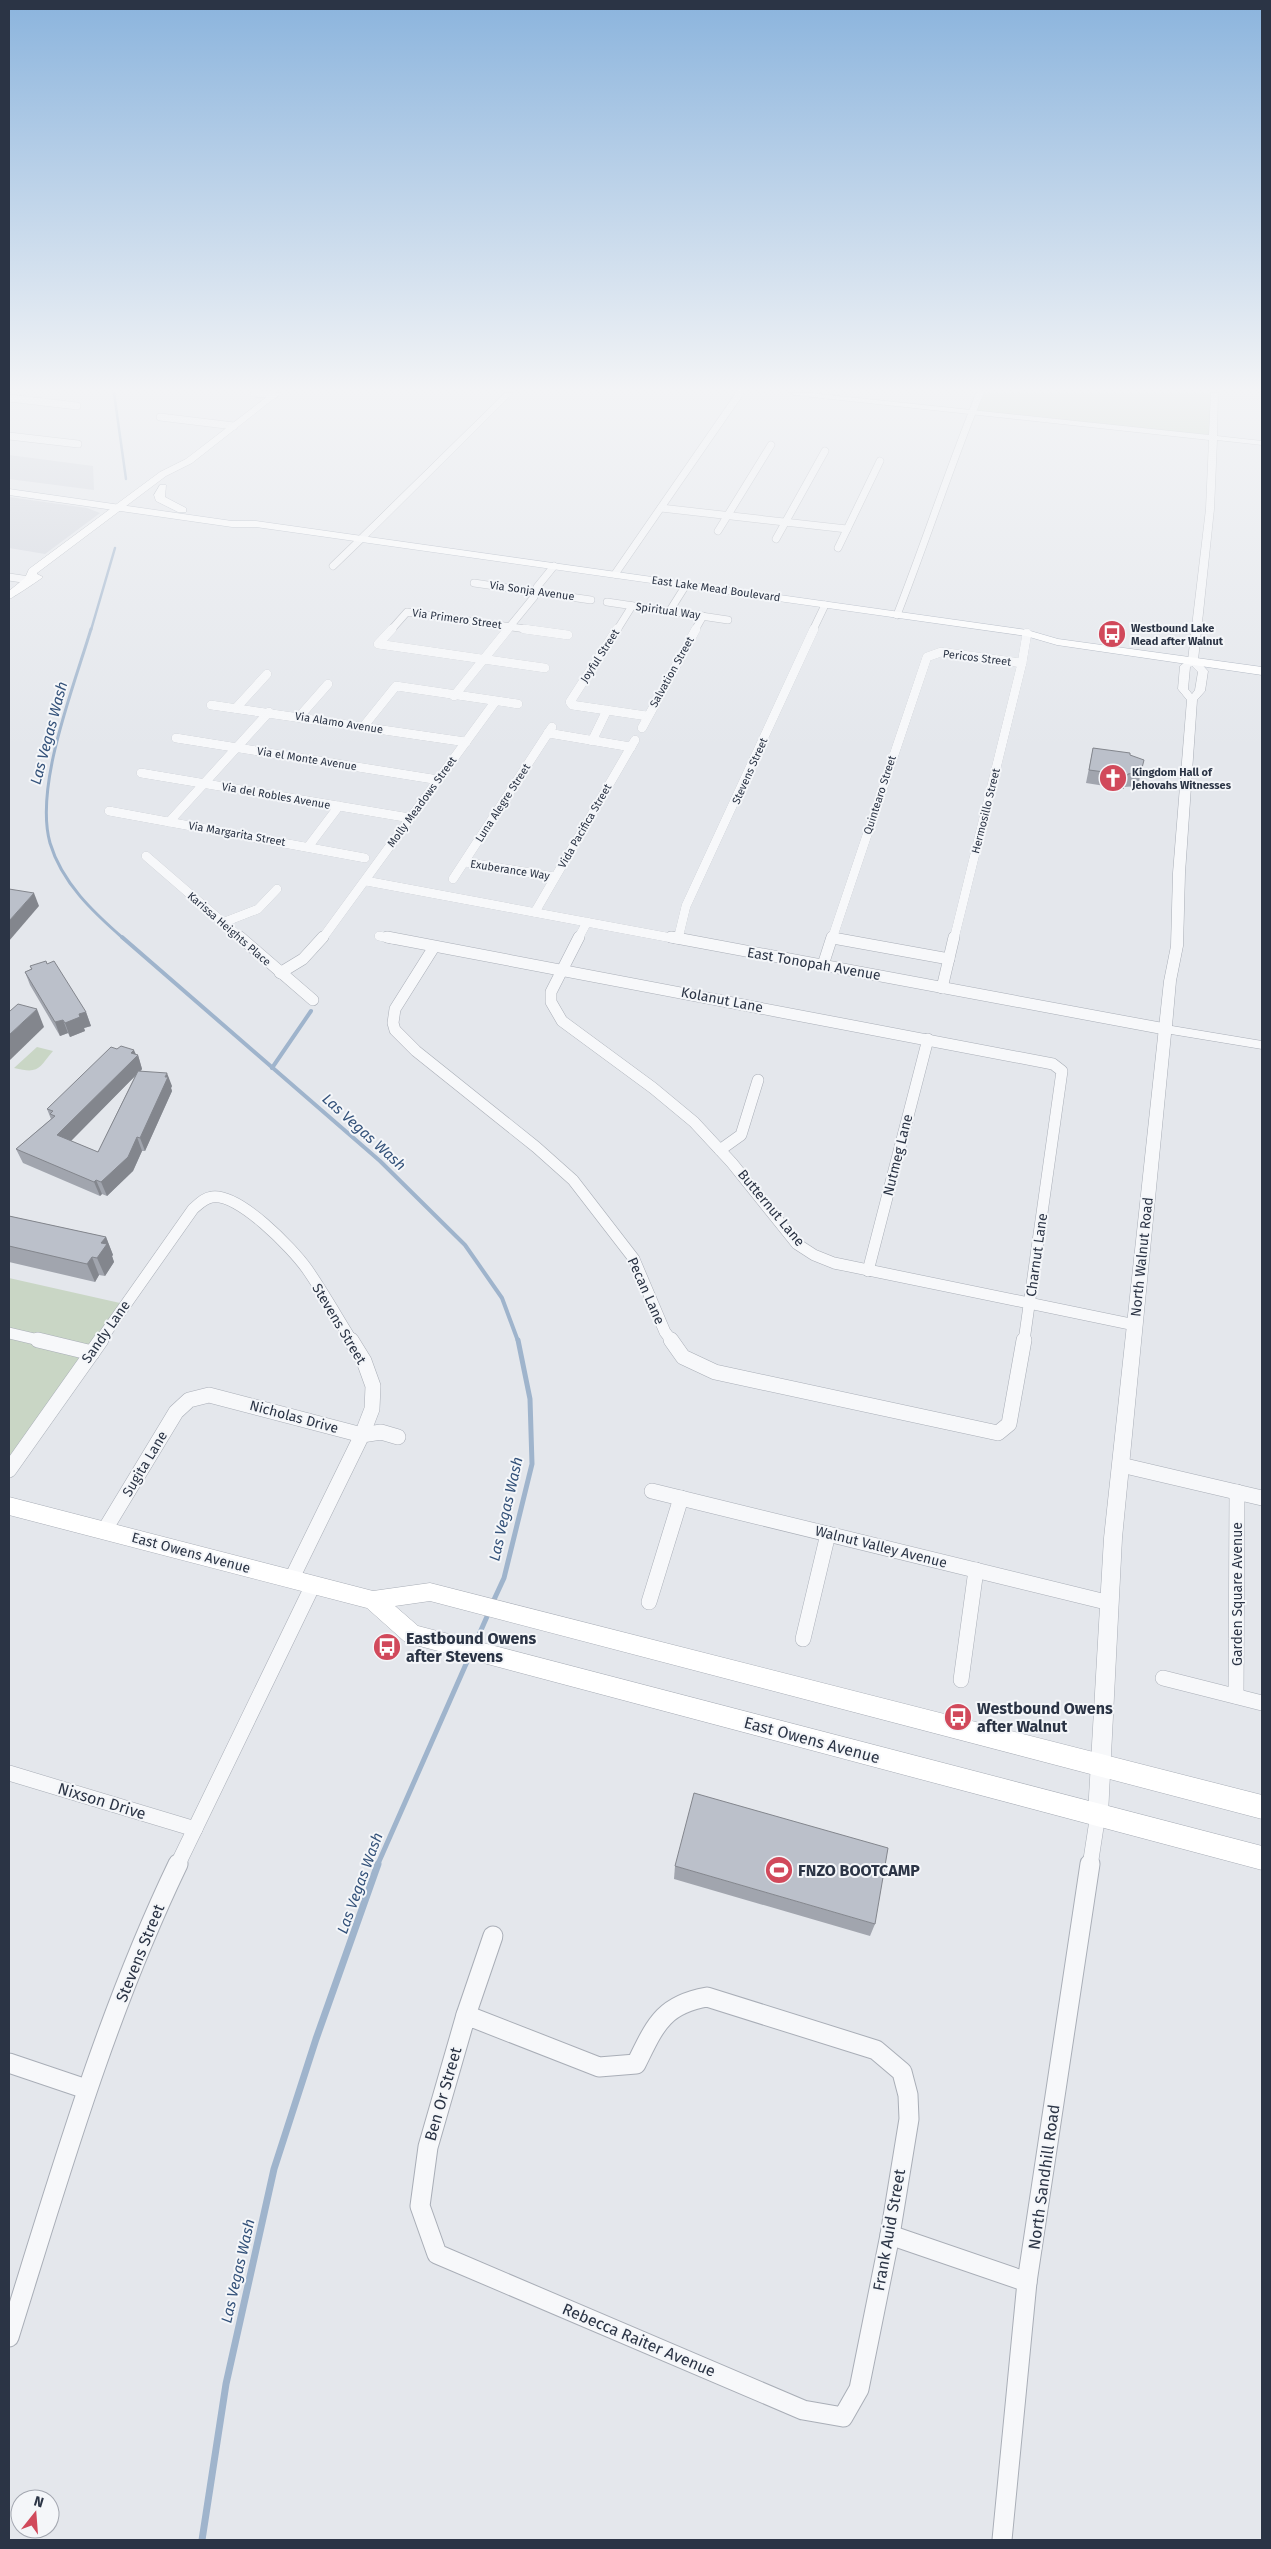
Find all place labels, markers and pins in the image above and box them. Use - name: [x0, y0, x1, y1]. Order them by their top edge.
- bus stop icon: Westbound Lake Mead after Walnut: [1097, 619, 1127, 649]
- place label: Westbound Lake Mead after Walnut: [1131, 622, 1224, 648]
- church icon: Kingdom Hall of Jehovahs Witnesses: [1098, 763, 1128, 793]
- place label: Kingdom Hall of Jehovahs Witnesses: [1131, 766, 1232, 792]
- place label: Eastbound Owens after Stevens: [406, 1629, 537, 1666]
- bus stop icon: Eastbound Owens after Stevens: [372, 1632, 402, 1662]
- place label: Westbound Owens after Walnut: [977, 1699, 1113, 1736]
- bus stop icon: Westbound Owens after Walnut: [943, 1702, 973, 1732]
- sports icon: FNZO BOOTCAMP: [764, 1855, 794, 1885]
- place label: FNZO BOOTCAMP: [798, 1861, 920, 1880]

